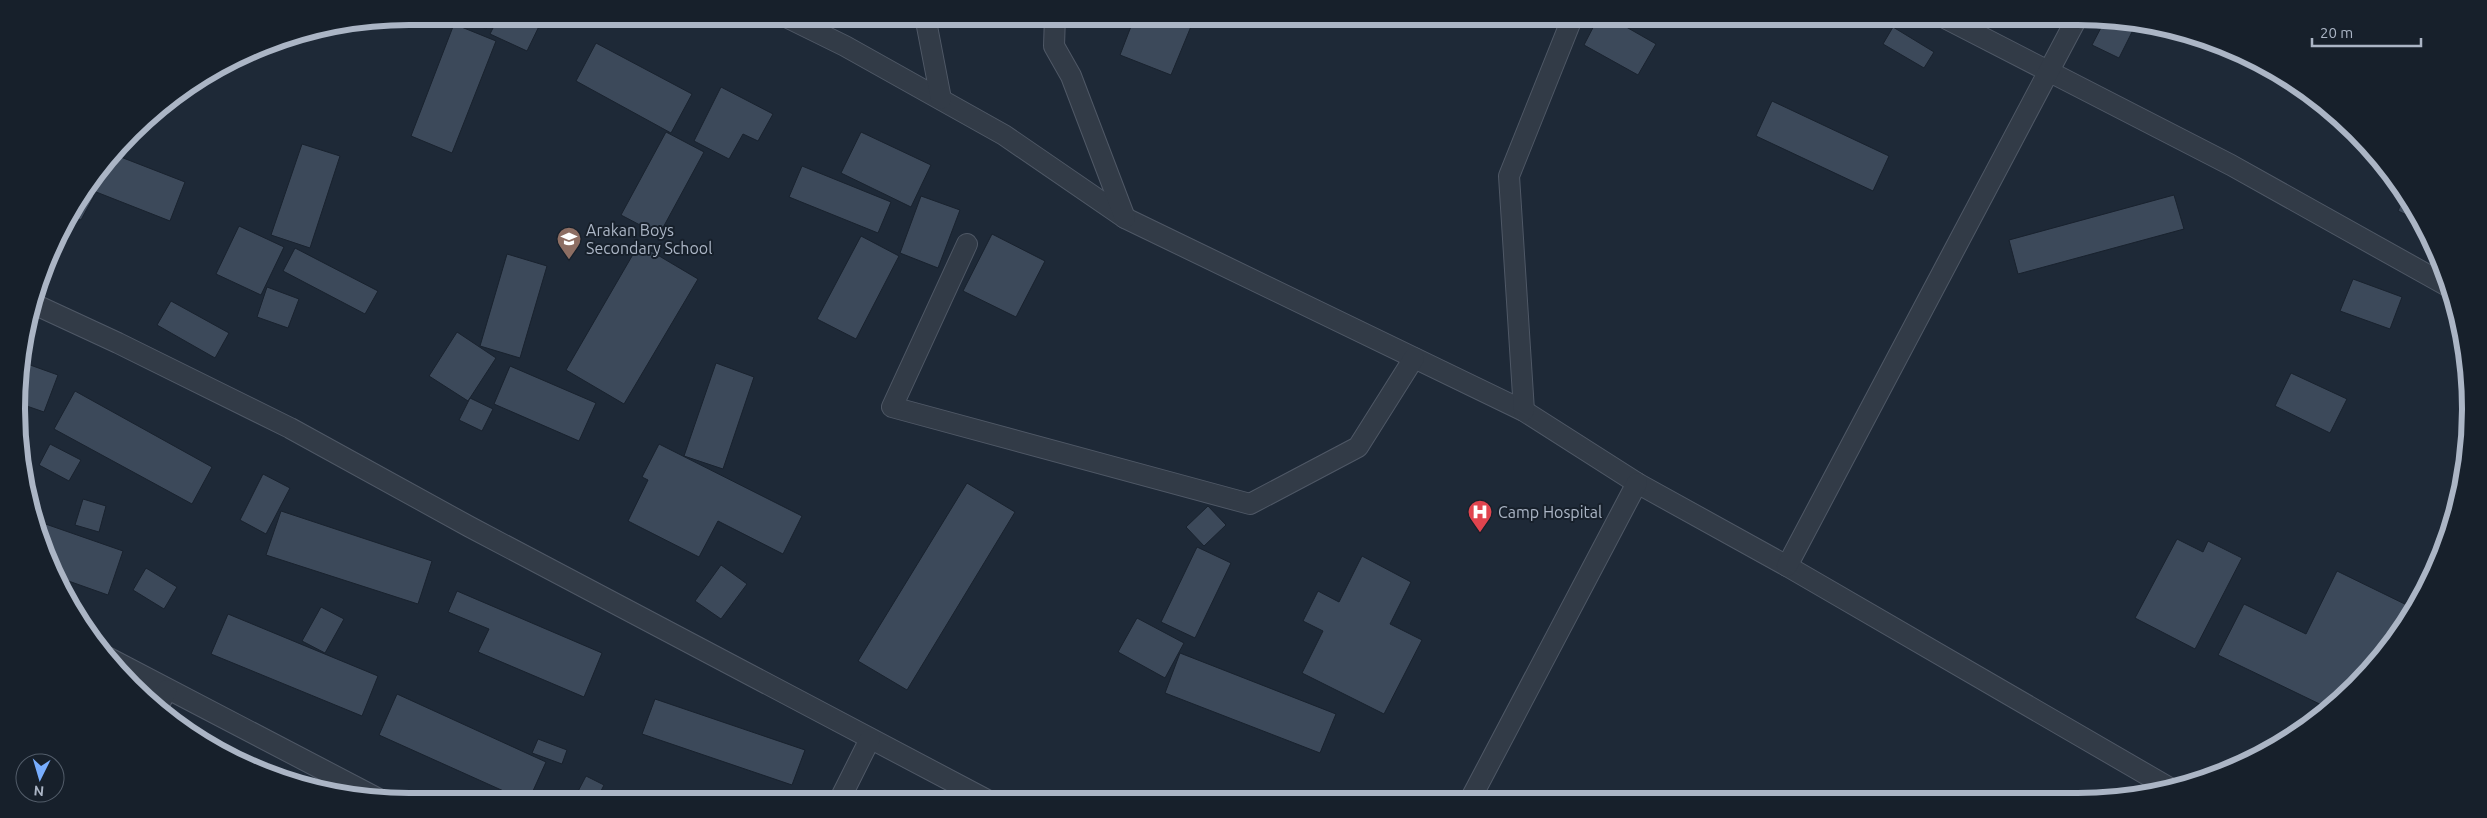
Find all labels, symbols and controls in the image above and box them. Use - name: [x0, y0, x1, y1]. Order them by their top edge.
- scale bar: [2312, 15, 2421, 47]
- text: 20 m: [2320, 24, 2353, 41]
- place label: Arakan Boys Secondary School: [586, 221, 712, 257]
- school or university icon: Arakan Boys Secondary School: [556, 226, 582, 260]
- hospital icon: Camp Hospital: [1467, 499, 1493, 533]
- place label: Camp Hospital: [1498, 503, 1602, 521]
- north arrow: [15, 753, 65, 803]
- text: N: [33, 783, 45, 799]

